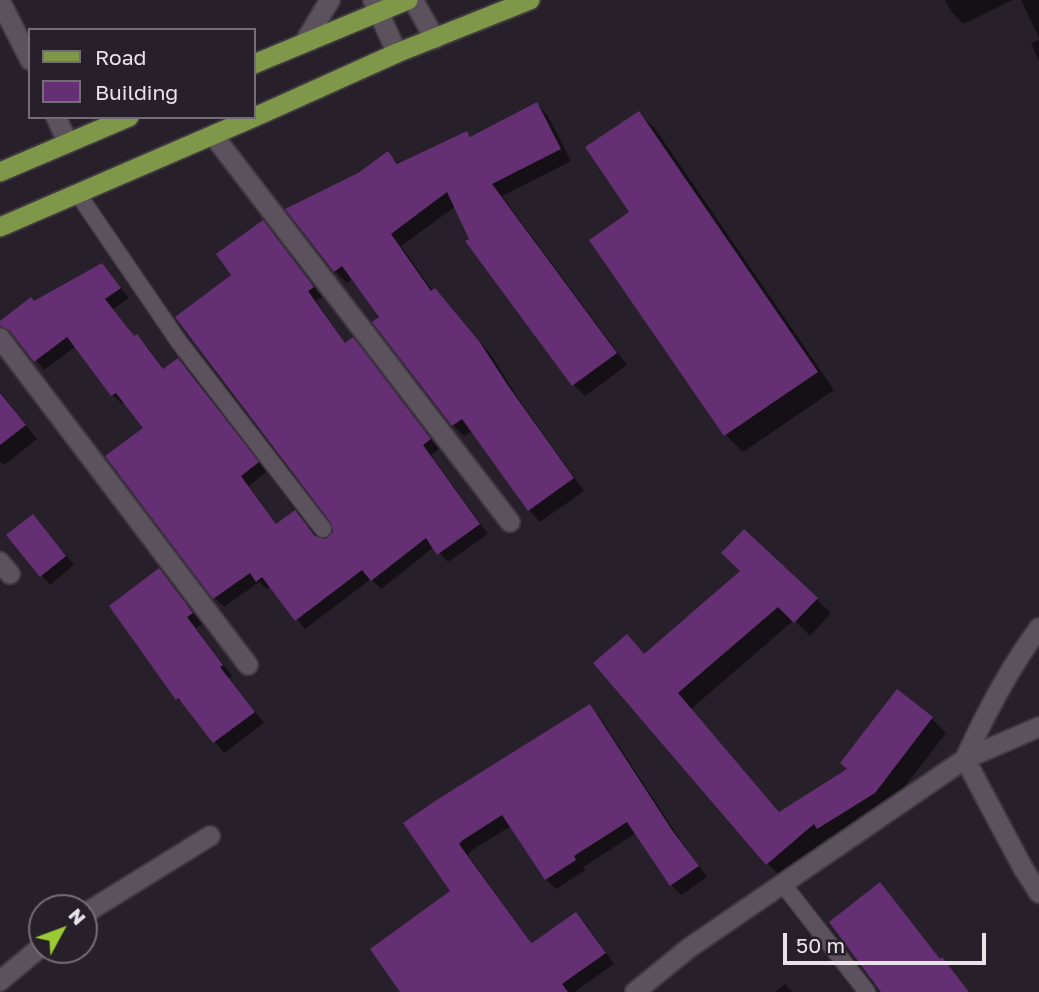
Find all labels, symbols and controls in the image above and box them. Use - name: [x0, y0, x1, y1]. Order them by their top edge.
- legend: [28, 28, 256, 119]
- text: Road: [95, 44, 146, 70]
- text: Building: [95, 79, 178, 105]
- north arrow: [28, 894, 98, 964]
- text: N: [64, 903, 91, 929]
- scale bar: [787, 918, 990, 962]
- text: 50 m: [796, 932, 845, 958]

